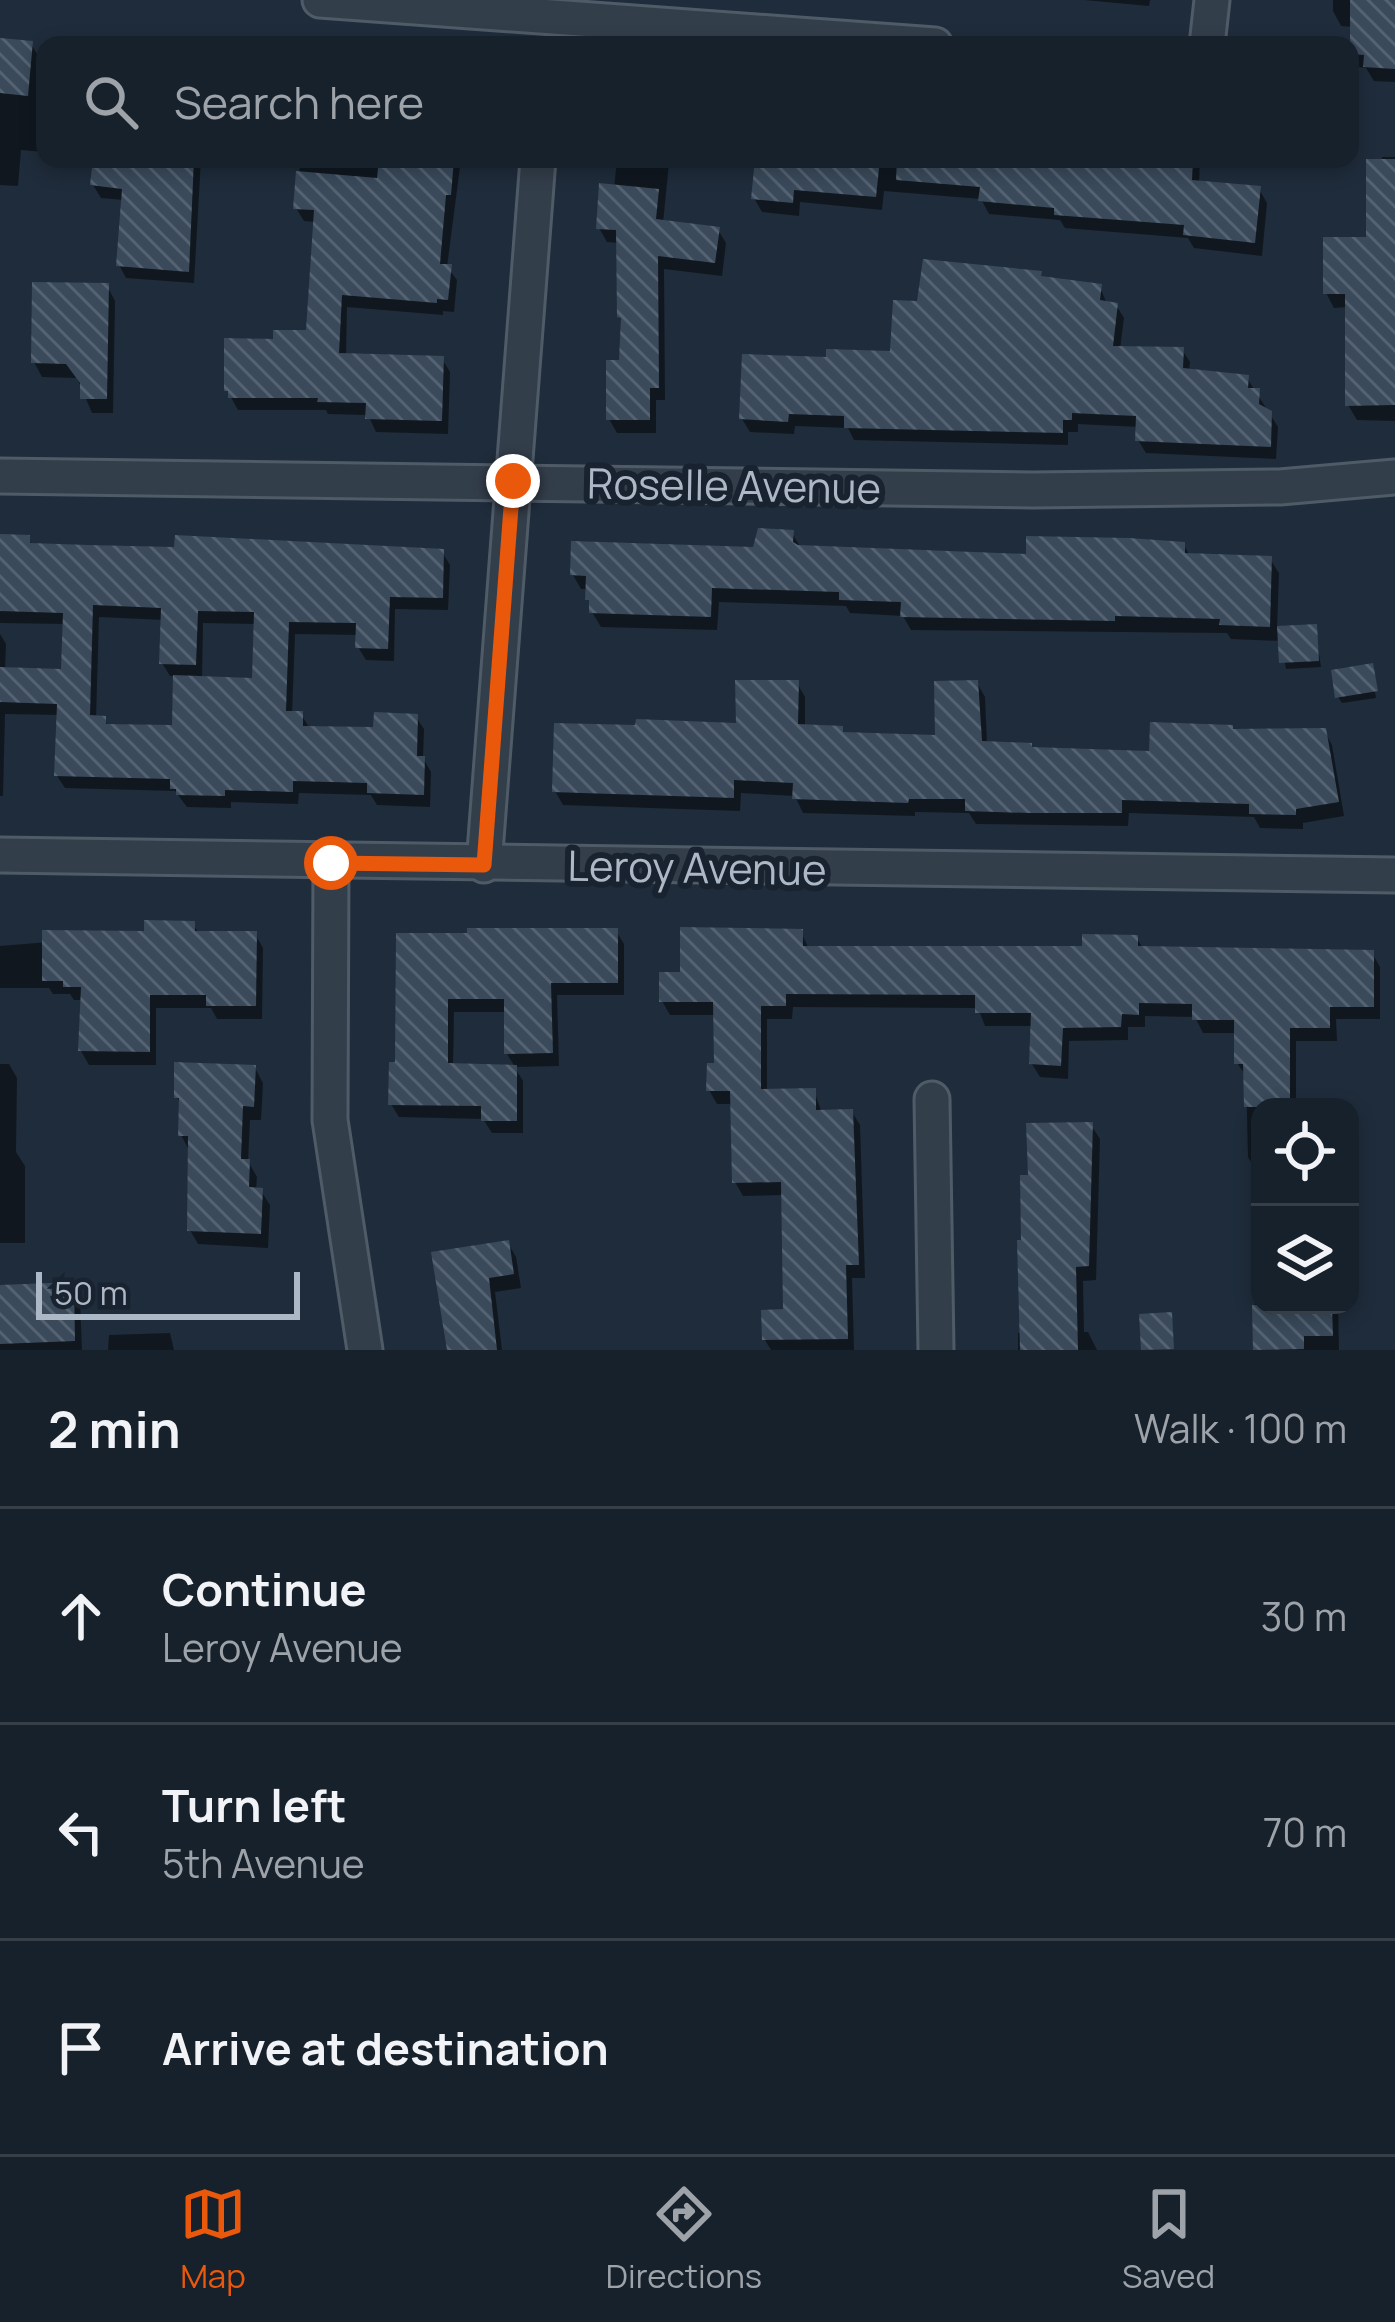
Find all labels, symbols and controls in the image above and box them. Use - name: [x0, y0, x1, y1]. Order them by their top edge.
- search box: [36, 36, 1359, 168]
- icon: search: [78, 69, 144, 135]
- text: Search here: [174, 71, 424, 133]
- street label: Roselle Avenue: [586, 453, 882, 517]
- route end: [486, 454, 540, 508]
- route start: [304, 836, 358, 890]
- street label: Leroy Avenue: [567, 836, 827, 898]
- map controls: [1251, 1098, 1359, 1314]
- button: locate: [1251, 1098, 1359, 1206]
- button: layers: [1251, 1206, 1359, 1314]
- scale bar: [36, 1266, 300, 1319]
- text: 50 m: [54, 1270, 128, 1315]
- text: 2 min: [48, 1394, 181, 1463]
- text: Walk · 100 m: [1134, 1401, 1347, 1455]
- text: Continue: [162, 1558, 367, 1620]
- icon: ahead: [48, 1583, 114, 1649]
- text: 30 m: [1261, 1589, 1347, 1643]
- text: Leroy Avenue: [162, 1620, 403, 1674]
- text: Turn left: [162, 1774, 347, 1836]
- icon: left: [48, 1799, 114, 1865]
- text: 70 m: [1263, 1805, 1347, 1859]
- text: 5th Avenue: [162, 1836, 365, 1890]
- icon: arrive: [48, 2015, 114, 2081]
- text: Arrive at destination: [162, 2017, 609, 2079]
- tab: Map: [180, 2181, 246, 2298]
- tab: Directions: [606, 2181, 762, 2298]
- tab: Saved: [1122, 2181, 1215, 2298]

